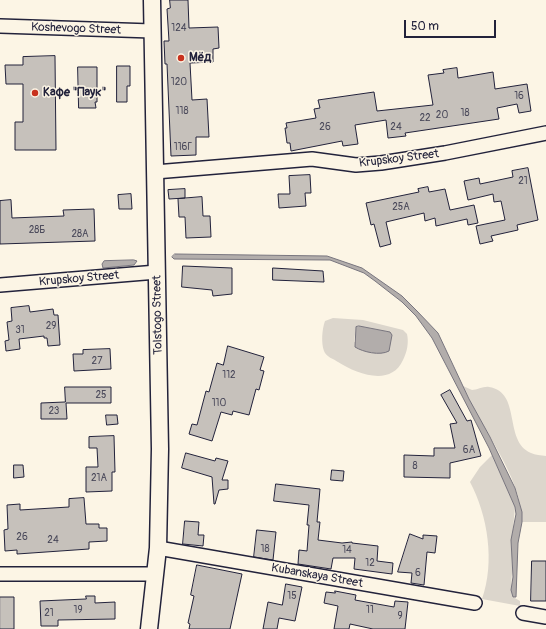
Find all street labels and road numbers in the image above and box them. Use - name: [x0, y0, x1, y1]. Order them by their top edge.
- street label: Koshevogo Street: [31, 20, 121, 38]
- street label: Krupskoy Street: [358, 147, 440, 171]
- street label: Krupskoy Street: [38, 268, 120, 290]
- street label: Tolstogo Street: [150, 275, 166, 355]
- street label: Kubanskaya Street: [270, 561, 364, 591]

